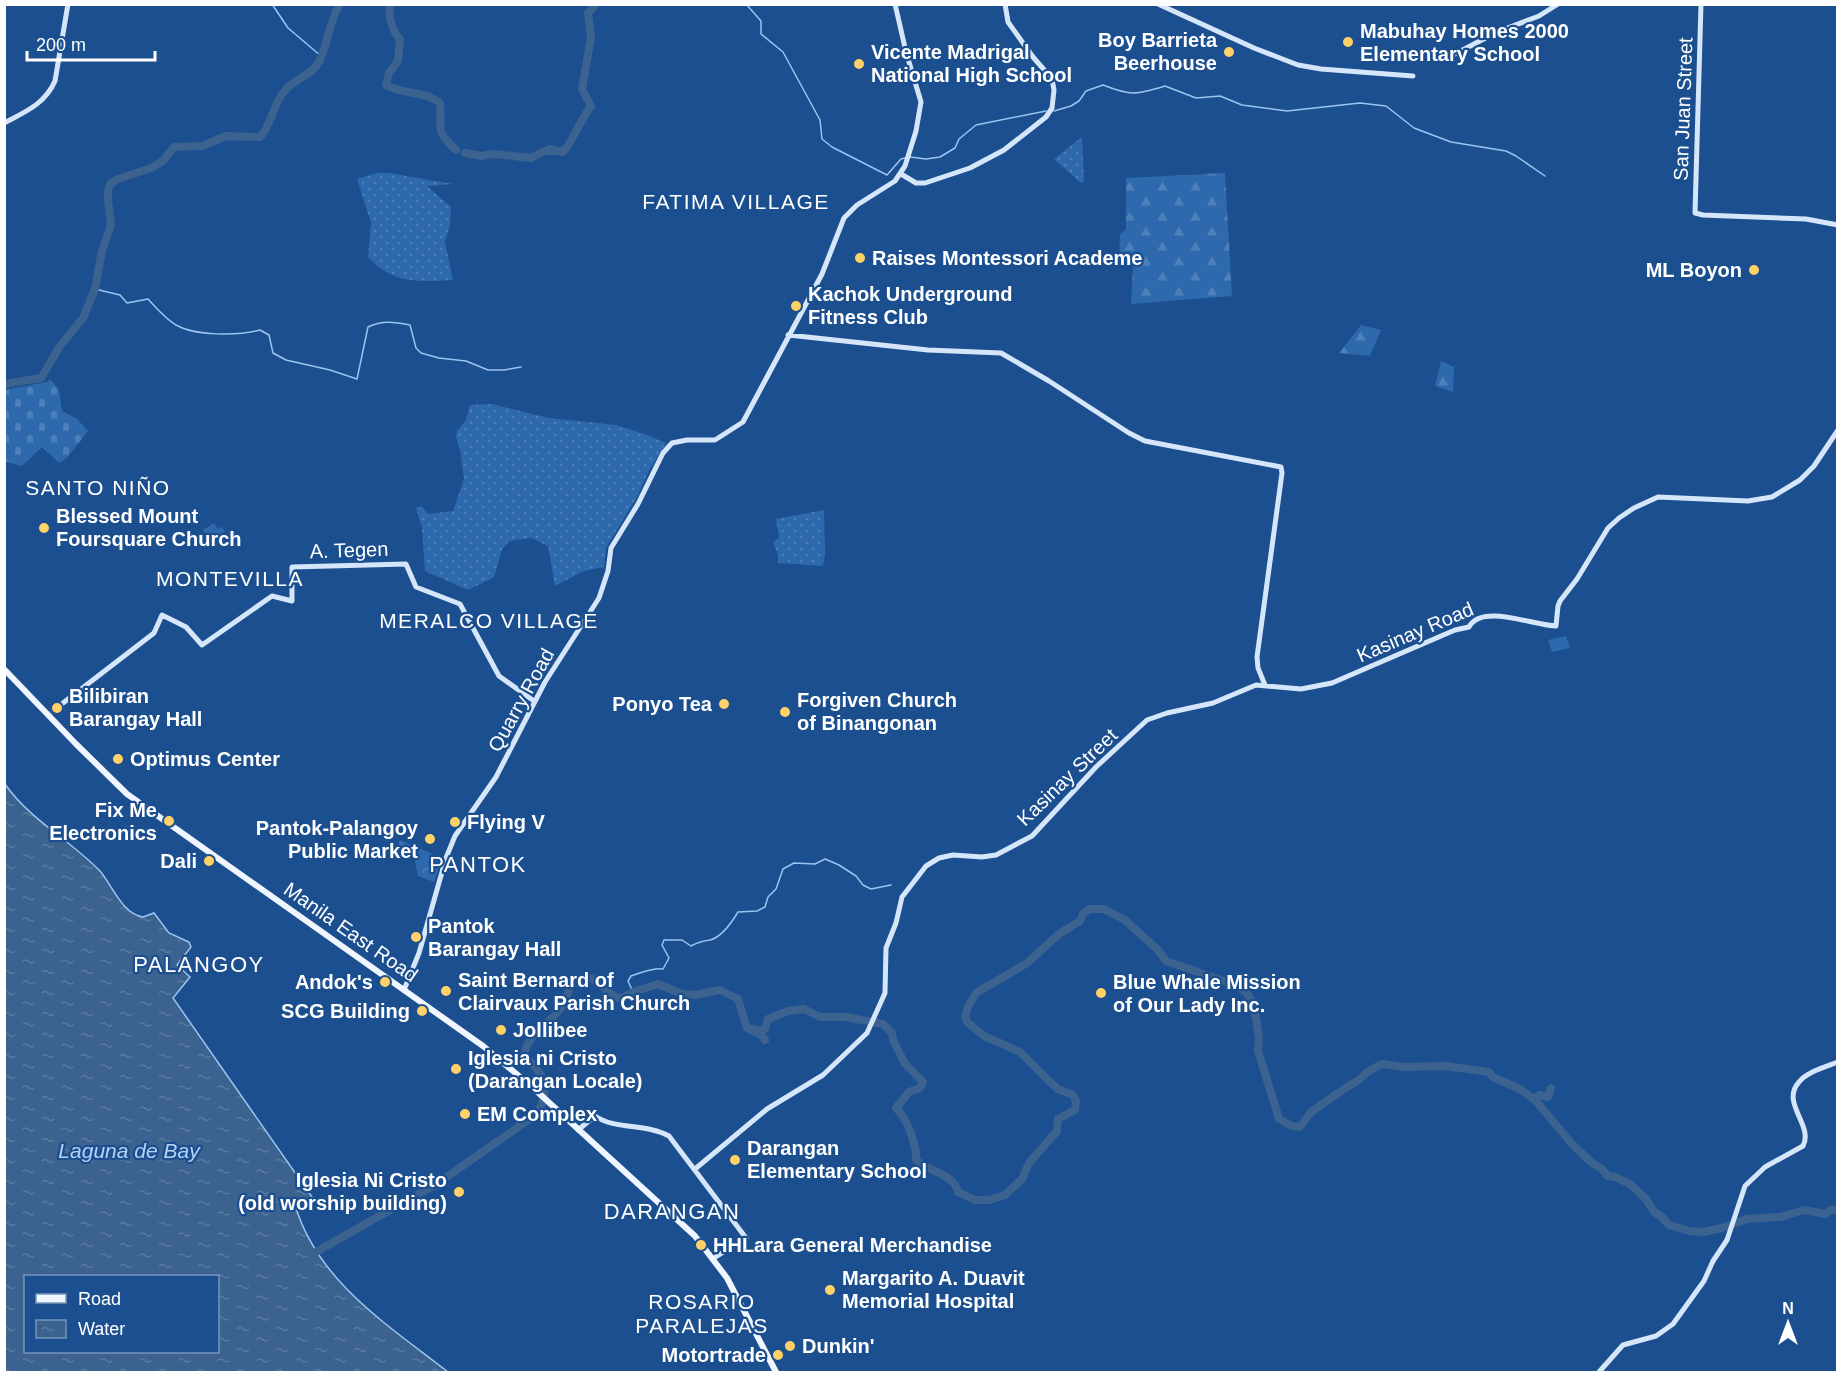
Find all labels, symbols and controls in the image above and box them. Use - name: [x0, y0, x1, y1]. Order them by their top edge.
- place label: Mabuhay Homes 2000 Elementary School: [1360, 20, 1569, 65]
- scale bar: [27, 24, 154, 62]
- place label: Boy Barrieta Beerhouse: [1098, 29, 1218, 74]
- text: 200 m: [36, 35, 86, 55]
- marker: Mabuhay Homes 2000 Elementary School: [1341, 35, 1355, 49]
- street label: San Juan Street: [1670, 37, 1697, 181]
- place label: Vicente Madrigal National High School: [871, 41, 1072, 86]
- marker: Boy Barrieta Beerhouse: [1222, 45, 1236, 59]
- marker: Vicente Madrigal National High School: [852, 57, 866, 71]
- district label: FATIMA VILLAGE: [642, 190, 830, 213]
- place label: Raises Montessori Academe: [872, 247, 1142, 269]
- marker: Raises Montessori Academe: [853, 251, 867, 265]
- place label: ML Boyon: [1646, 259, 1742, 281]
- marker: ML Boyon: [1747, 263, 1761, 277]
- place label: Kachok Underground Fitness Club: [808, 283, 1012, 328]
- marker: Kachok Underground Fitness Club: [789, 299, 803, 313]
- district label: SANTO NIÑO: [25, 476, 171, 499]
- place label: Blessed Mount Foursquare Church: [56, 505, 242, 550]
- marker: Blessed Mount Foursquare Church: [37, 521, 51, 535]
- street label: A. Tegen: [309, 538, 389, 562]
- district label: MONTEVILLA: [156, 567, 304, 590]
- street label: Kasinay Road: [1353, 598, 1477, 666]
- district label: MERALCO VILLAGE: [379, 609, 599, 632]
- street label: Quarry Road: [484, 645, 558, 755]
- place label: Bilibiran Barangay Hall: [69, 685, 202, 730]
- place label: Forgiven Church of Binangonan: [797, 689, 957, 734]
- place label: Ponyo Tea: [612, 693, 713, 715]
- marker: Ponyo Tea: [717, 697, 731, 711]
- marker: Bilibiran Barangay Hall: [50, 701, 64, 715]
- marker: Forgiven Church of Binangonan: [778, 705, 792, 719]
- street label: Kasinay Street: [1013, 724, 1122, 830]
- place label: Optimus Center: [130, 748, 280, 770]
- marker: Optimus Center: [111, 752, 125, 766]
- place label: Fix Me Electronics: [49, 799, 157, 844]
- place label: Flying V: [467, 811, 545, 833]
- marker: Fix Me Electronics: [162, 814, 176, 828]
- marker: Flying V: [448, 815, 462, 829]
- place label: Pantok-Palangoy Public Market: [256, 817, 419, 862]
- marker: Pantok-Palangoy Public Market: [423, 832, 437, 846]
- place label: Dali: [160, 850, 197, 872]
- district label: PANTOK: [429, 852, 527, 877]
- marker: Dali: [202, 854, 216, 868]
- street label: Manila East Road: [280, 878, 422, 986]
- place label: Pantok Barangay Hall: [428, 915, 561, 960]
- marker: Pantok Barangay Hall: [409, 930, 423, 944]
- district label: PALANGOY: [133, 952, 265, 977]
- place label: Saint Bernard of Clairvaux Parish Church: [458, 969, 690, 1014]
- place label: Andok's: [295, 971, 373, 993]
- place label: Blue Whale Mission of Our Lady Inc.: [1113, 971, 1301, 1016]
- marker: Andok's: [378, 975, 392, 989]
- marker: Saint Bernard of Clairvaux Parish Church: [439, 984, 453, 998]
- marker: Blue Whale Mission of Our Lady Inc.: [1094, 986, 1108, 1000]
- place label: SCG Building: [281, 1000, 410, 1022]
- marker: SCG Building: [415, 1004, 429, 1018]
- place label: Jollibee: [513, 1019, 587, 1041]
- marker: Jollibee: [494, 1023, 508, 1037]
- place label: Iglesia ni Cristo (Darangan Locale): [468, 1047, 642, 1092]
- marker: Iglesia ni Cristo (Darangan Locale): [449, 1062, 463, 1076]
- place label: EM Complex: [477, 1103, 597, 1125]
- marker: EM Complex: [458, 1107, 472, 1121]
- place label: Darangan Elementary School: [747, 1137, 927, 1182]
- water label: Laguna de Bay: [58, 1139, 201, 1162]
- marker: Darangan Elementary School: [728, 1153, 742, 1167]
- place label: Iglesia Ni Cristo (old worship building): [238, 1169, 447, 1214]
- marker: Iglesia Ni Cristo (old worship building): [452, 1185, 466, 1199]
- district label: DARANGAN: [604, 1199, 740, 1224]
- place label: HHLara General Merchandise: [713, 1234, 992, 1256]
- marker: HHLara General Merchandise: [694, 1238, 708, 1252]
- place label: Margarito A. Duavit Memorial Hospital: [842, 1267, 1025, 1312]
- legend: [24, 1275, 219, 1353]
- marker: Margarito A. Duavit Memorial Hospital: [823, 1283, 837, 1297]
- text: Road: [78, 1289, 121, 1309]
- district label: ROSARIO PARALEJAS: [635, 1290, 769, 1337]
- north arrow: [1758, 1293, 1818, 1353]
- text: N: [1782, 1300, 1794, 1317]
- text: Water: [78, 1319, 125, 1339]
- place label: Dunkin': [802, 1335, 875, 1357]
- marker: Dunkin': [783, 1339, 797, 1353]
- place label: Motortrade: [662, 1344, 766, 1366]
- marker: Motortrade: [771, 1348, 785, 1362]

